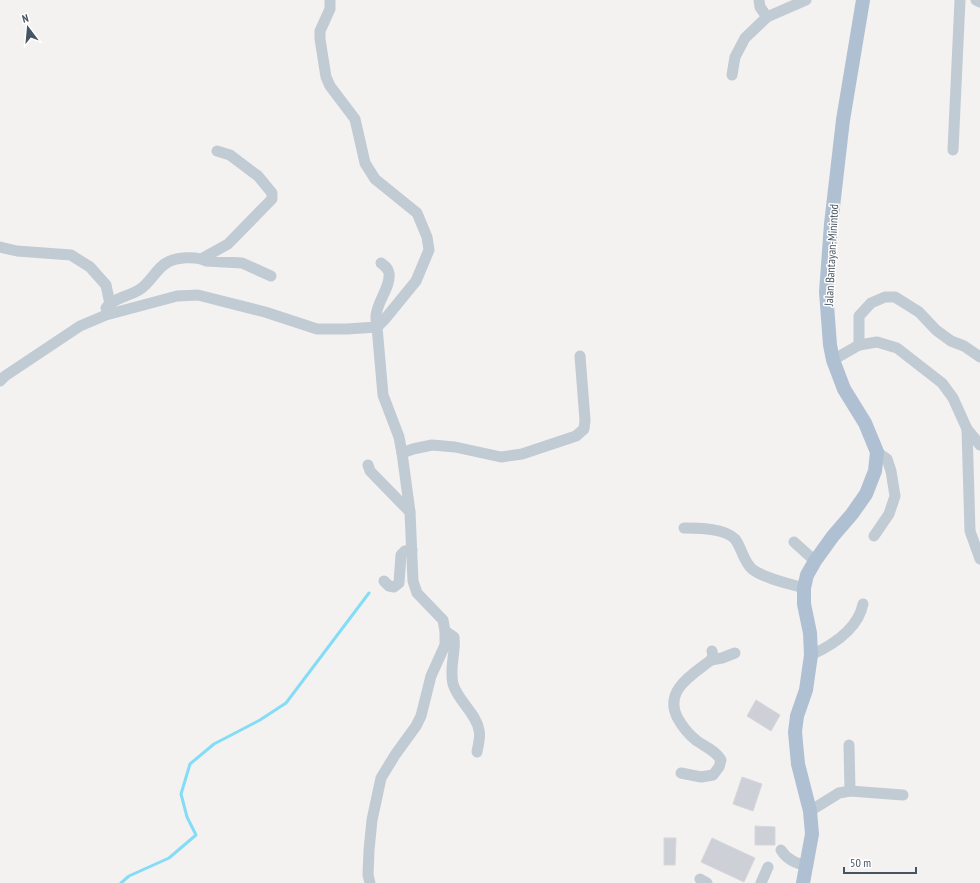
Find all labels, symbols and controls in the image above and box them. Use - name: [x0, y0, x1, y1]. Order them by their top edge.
- north arrow: [8, 8, 48, 48]
- text: N: [20, 11, 30, 26]
- street label: Jalan Bantayan-Minintod: [821, 204, 841, 307]
- scale bar: [844, 849, 916, 875]
- text: 50 m: [850, 855, 871, 870]

